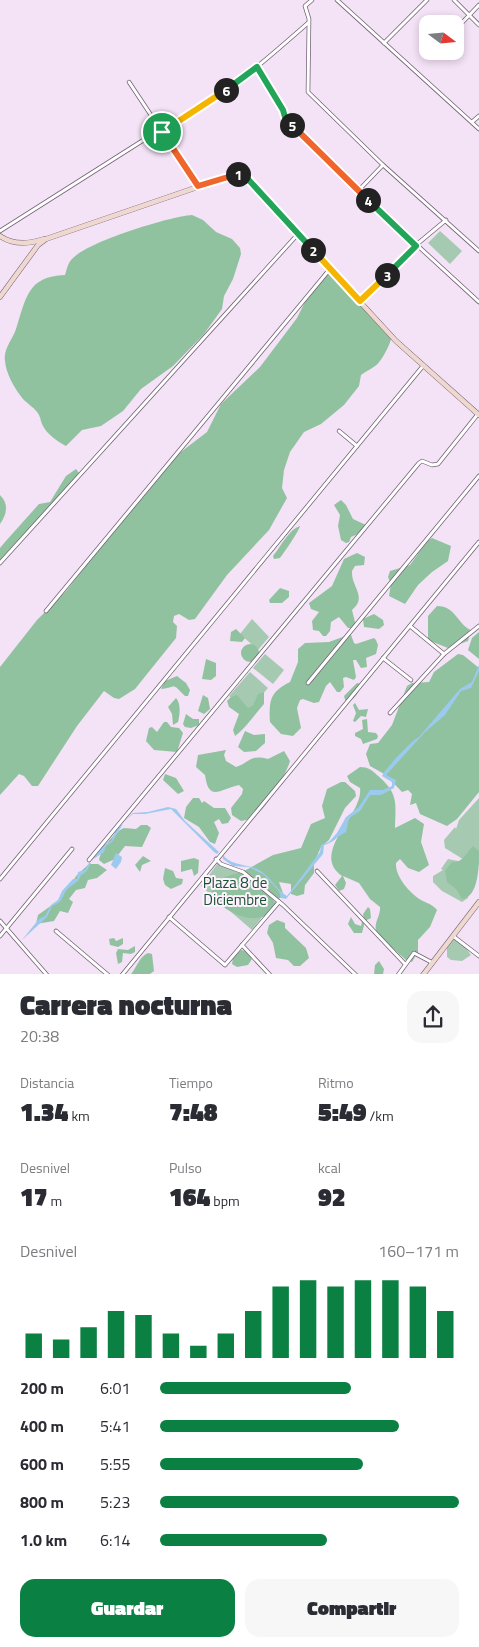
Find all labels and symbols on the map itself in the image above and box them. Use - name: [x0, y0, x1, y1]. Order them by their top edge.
- north arrow: [419, 15, 464, 60]
- pin: 6: [214, 78, 238, 102]
- pin: [141, 111, 183, 153]
- pin: 5: [280, 112, 304, 138]
- pin: 1: [226, 162, 250, 186]
- pin: 4: [356, 188, 380, 212]
- pin: 2: [300, 238, 326, 262]
- pin: 3: [374, 262, 400, 288]
- park label: Plaza 8 de Diciembre: [203, 871, 267, 911]

